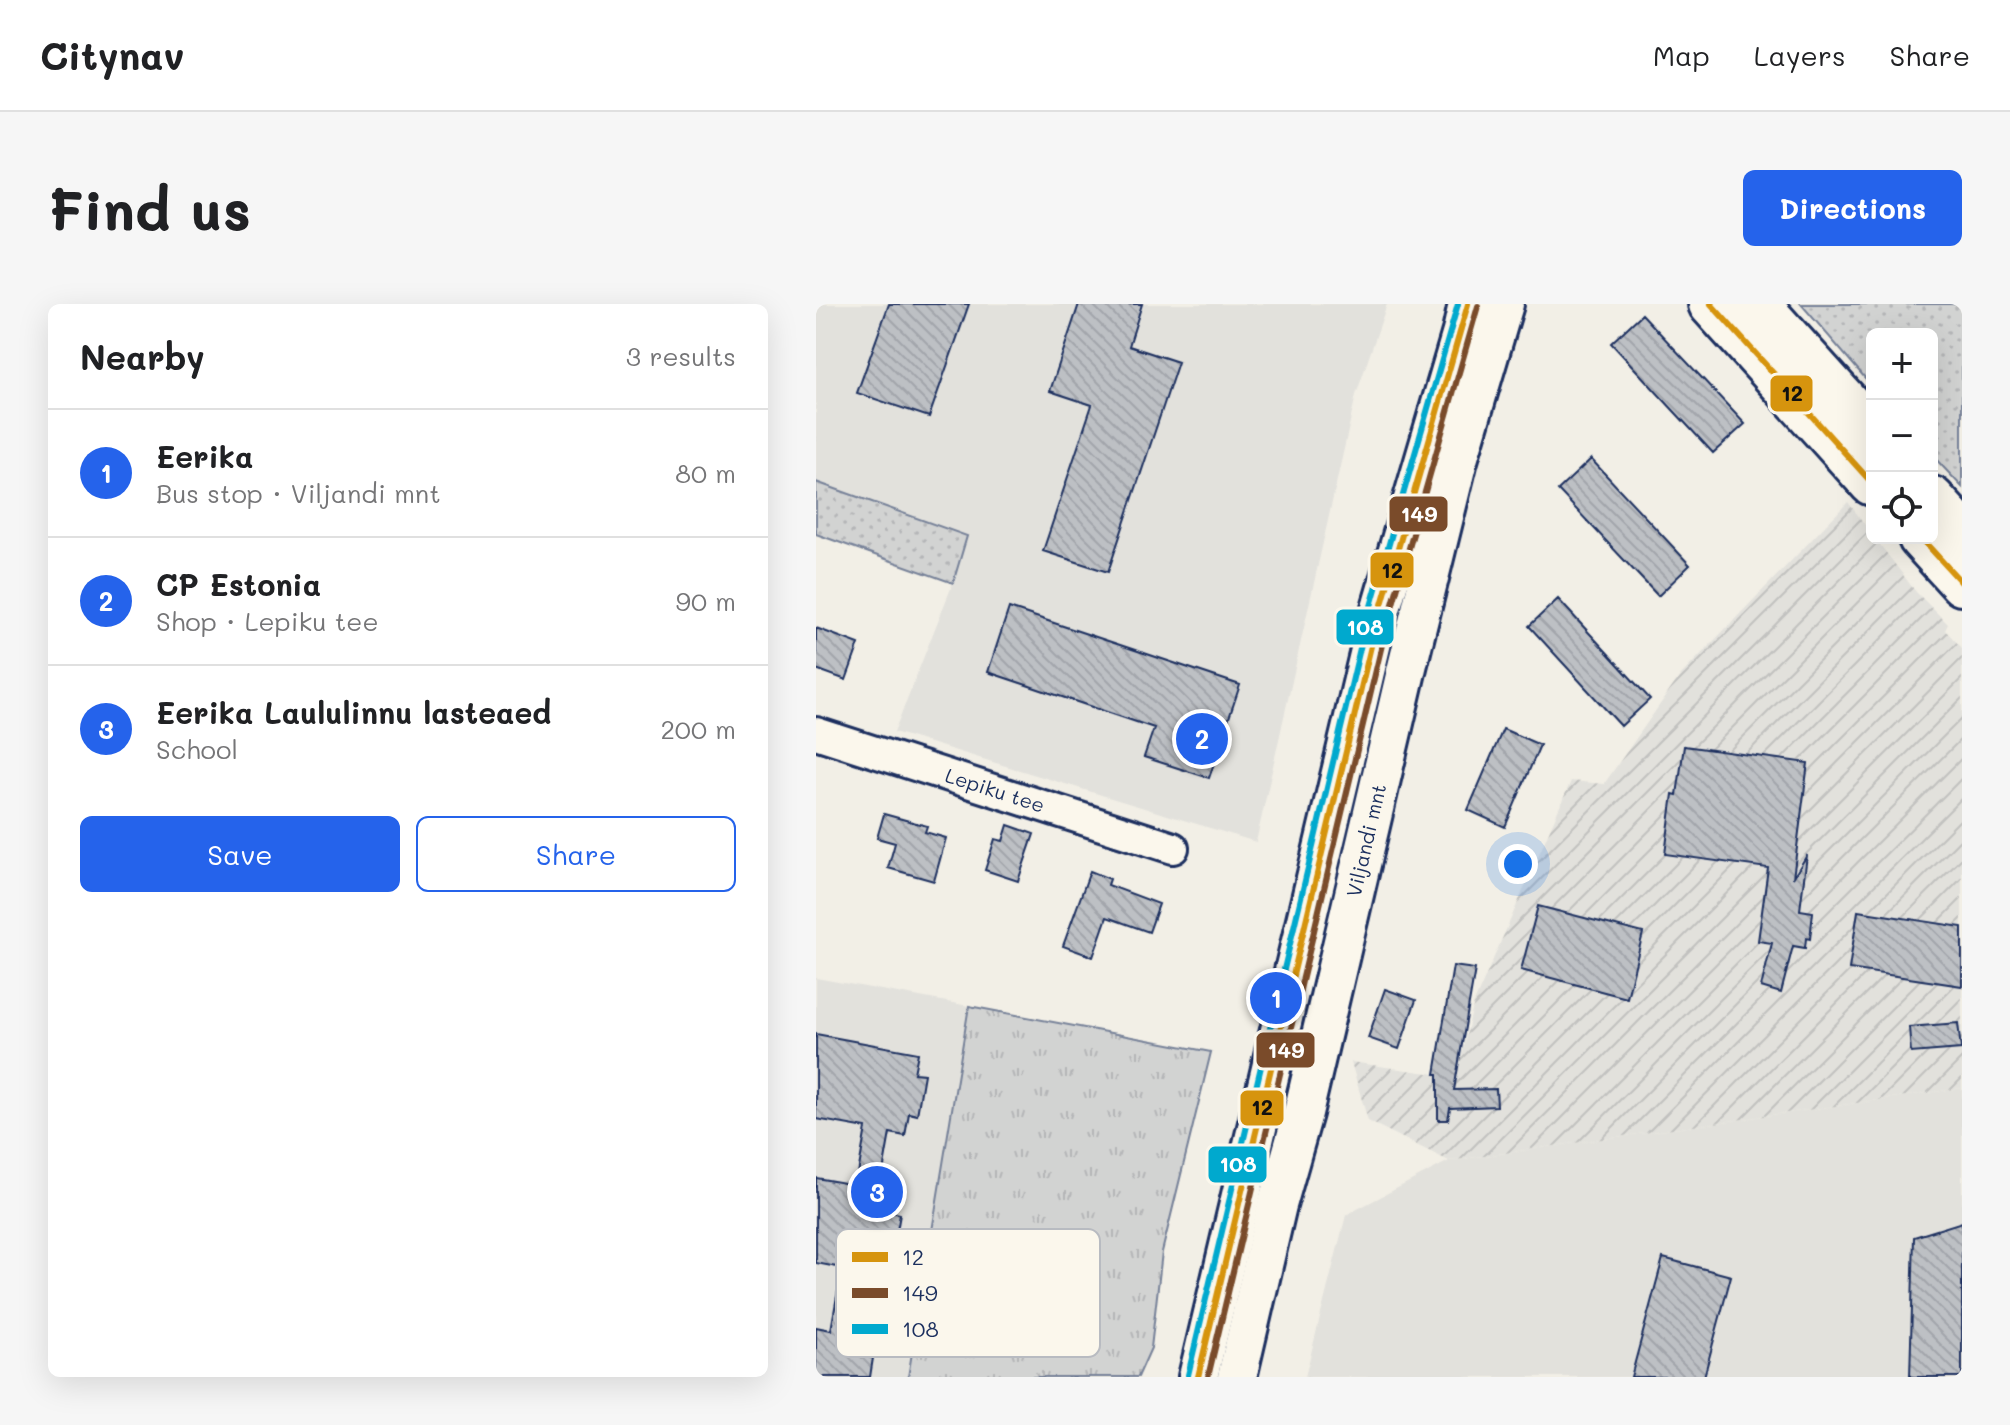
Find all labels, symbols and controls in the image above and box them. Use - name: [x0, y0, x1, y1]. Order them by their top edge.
- text: Citynav: [40, 30, 184, 80]
- text: Map: [1653, 37, 1710, 73]
- text: Layers: [1754, 37, 1846, 73]
- text: Share: [1890, 37, 1970, 73]
- button: Directions: [1743, 170, 1962, 246]
- text: Find us: [48, 172, 251, 245]
- map controls: [1866, 328, 1938, 544]
- button: +: [1866, 328, 1938, 400]
- text: Nearby: [80, 334, 205, 379]
- text: 3 results: [626, 339, 736, 373]
- line badge: 12: [1769, 374, 1814, 413]
- text: 12: [1781, 378, 1803, 407]
- button: −: [1866, 400, 1938, 472]
- text: Eerika: [156, 436, 253, 476]
- text: 1: [100, 456, 112, 490]
- text: 80 m: [675, 456, 736, 490]
- button: locate: [1866, 472, 1938, 544]
- text: Bus stop · Viljandi mnt: [156, 476, 441, 510]
- line badge: 149: [1388, 495, 1449, 533]
- text: 149: [1401, 499, 1437, 528]
- line badge: 12: [1369, 551, 1415, 589]
- text: 12: [1381, 555, 1403, 584]
- text: CP Estonia: [156, 564, 321, 604]
- text: 2: [99, 584, 113, 618]
- text: 90 m: [676, 584, 736, 618]
- text: Shop · Lepiku tee: [156, 604, 378, 638]
- line badge: 108: [1335, 608, 1395, 646]
- text: 108: [1346, 612, 1384, 641]
- text: Eerika Laululinnu lasteaed: [156, 692, 551, 732]
- pin: 2: [1176, 709, 1228, 769]
- text: 3: [98, 712, 114, 746]
- text: 200 m: [660, 712, 736, 746]
- text: School: [156, 732, 238, 766]
- street label: Lepiku tee: [942, 762, 1048, 818]
- street label: Viljandi mnt: [1340, 781, 1391, 899]
- button: Save: [80, 816, 400, 892]
- button: Share: [416, 816, 736, 892]
- your location: [1498, 844, 1538, 884]
- pin: 1: [1250, 968, 1302, 1028]
- line badge: 149: [1255, 1031, 1316, 1069]
- text: 149: [1268, 1035, 1304, 1064]
- line badge: 12: [1239, 1089, 1285, 1127]
- text: 12: [1251, 1092, 1273, 1121]
- line badge: 108: [1207, 1145, 1268, 1184]
- text: 108: [1219, 1149, 1257, 1178]
- pin: 3: [851, 1162, 903, 1222]
- legend: [836, 1229, 1100, 1357]
- text: 12: [902, 1242, 924, 1271]
- text: 149: [902, 1278, 938, 1307]
- text: 108: [902, 1314, 939, 1343]

